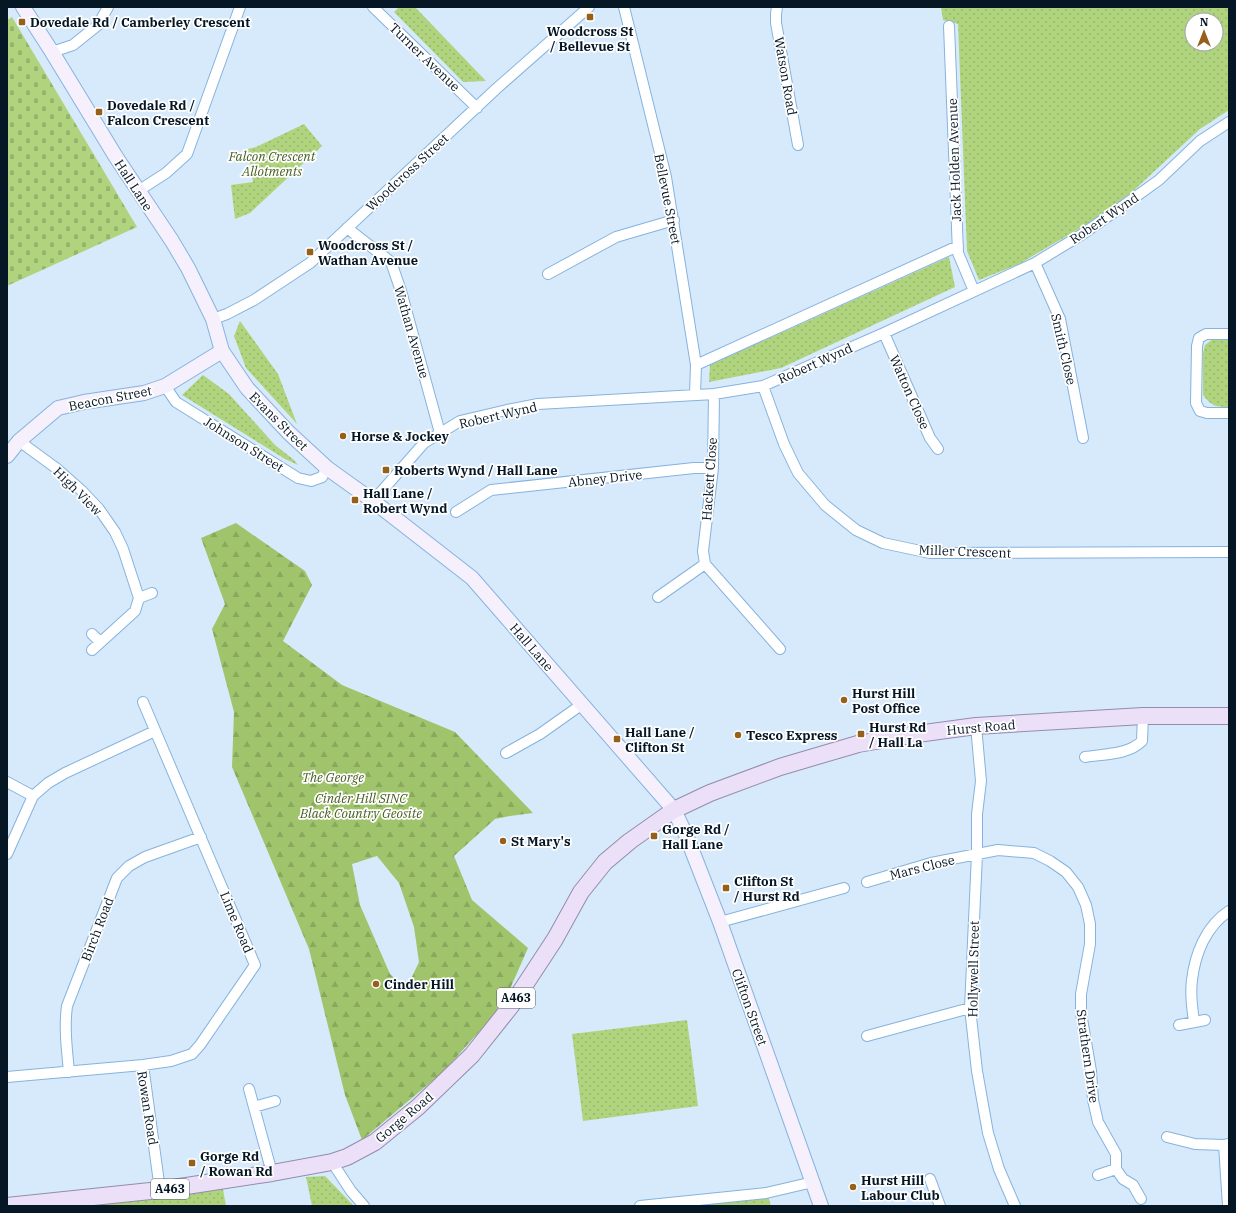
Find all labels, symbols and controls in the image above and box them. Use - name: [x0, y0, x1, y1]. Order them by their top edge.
- marker: Woodcross St / Bellevue St: [585, 12, 595, 22]
- north arrow: [1184, 12, 1224, 52]
- place label: Dovedale Rd / Camberley Crescent: [30, 14, 250, 31]
- text: N: [1200, 15, 1209, 29]
- marker: Dovedale Rd / Camberley Crescent: [17, 17, 27, 27]
- street label: Turner Avenue: [386, 19, 464, 95]
- place label: Woodcross St / Bellevue St: [547, 23, 633, 55]
- street label: Watson Road: [770, 36, 801, 117]
- place label: Dovedale Rd / Falcon Crescent: [107, 97, 209, 129]
- street label: Jack Holden Avenue: [944, 98, 965, 222]
- marker: Dovedale Rd / Falcon Crescent: [94, 107, 104, 117]
- street label: Woodcross Street: [362, 129, 452, 215]
- park label: Falcon Crescent Allotments: [228, 148, 316, 180]
- street label: Bellevue Street: [650, 152, 685, 246]
- street label: Hall Lane: [111, 156, 157, 214]
- street label: Robert Wynd: [1066, 189, 1142, 248]
- place label: Woodcross St / Wathan Avenue: [318, 237, 418, 269]
- marker: Woodcross St / Wathan Avenue: [305, 247, 315, 257]
- street label: Wathan Avenue: [390, 284, 433, 380]
- street label: Smith Close: [1047, 312, 1080, 387]
- street label: Robert Wynd: [775, 339, 855, 387]
- street label: Watton Close: [886, 352, 933, 432]
- street label: Beacon Street: [67, 382, 154, 415]
- street label: Evans Street: [246, 388, 312, 455]
- street label: Robert Wynd: [457, 398, 539, 433]
- street label: Johnson Street: [201, 413, 287, 476]
- place label: Horse & Jockey: [351, 428, 450, 445]
- marker: Horse & Jockey: [338, 431, 348, 441]
- street label: Hackett Close: [698, 437, 721, 521]
- place label: Roberts Wynd / Hall Lane: [394, 462, 558, 479]
- street label: High View: [50, 463, 106, 519]
- marker: Roberts Wynd / Hall Lane: [381, 465, 391, 475]
- street label: Abney Drive: [567, 466, 643, 491]
- place label: Hall Lane / Robert Wynd: [363, 485, 447, 517]
- marker: Hall Lane / Robert Wynd: [350, 495, 360, 505]
- street label: Miller Crescent: [918, 541, 1012, 562]
- street label: Hall Lane: [506, 620, 557, 675]
- place label: Hurst Hill Post Office: [852, 685, 920, 717]
- marker: Hurst Hill Post Office: [839, 695, 849, 705]
- street label: Hurst Road: [946, 716, 1016, 739]
- place label: Hurst Rd / Hall La: [869, 719, 926, 751]
- place label: Hall Lane / Clifton St: [625, 724, 695, 756]
- place label: Tesco Express: [746, 727, 838, 744]
- marker: Hurst Rd / Hall La: [856, 729, 866, 739]
- marker: Tesco Express: [733, 730, 743, 740]
- marker: Hall Lane / Clifton St: [612, 734, 622, 744]
- park label: The George: [302, 769, 364, 786]
- park label: Cinder Hill SINC Black Country Geosite: [299, 790, 422, 822]
- place label: Gorge Rd / Hall Lane: [662, 821, 730, 853]
- marker: Gorge Rd / Hall Lane: [649, 831, 659, 841]
- place label: St Mary's: [511, 833, 571, 850]
- marker: St Mary's: [498, 836, 508, 846]
- street label: Mars Close: [888, 851, 956, 884]
- place label: Clifton St / Hurst Rd: [734, 873, 800, 905]
- marker: Clifton St / Hurst Rd: [721, 883, 731, 893]
- street label: Lime Road: [216, 889, 257, 956]
- street label: Birch Road: [77, 895, 118, 964]
- street label: Hollywell Street: [964, 920, 983, 1018]
- street label: Clifton Street: [728, 966, 771, 1048]
- place label: Cinder Hill: [384, 976, 454, 993]
- marker: Cinder Hill: [371, 979, 381, 989]
- road number: A463: [497, 988, 535, 1008]
- street label: Strathern Drive: [1073, 1008, 1103, 1104]
- street label: Rowan Road: [133, 1070, 162, 1147]
- street label: Gorge Road: [372, 1088, 437, 1147]
- place label: Gorge Rd / Rowan Rd: [200, 1148, 273, 1180]
- marker: Gorge Rd / Rowan Rd: [187, 1158, 197, 1168]
- place label: Hurst Hill Labour Club: [861, 1172, 940, 1204]
- road number: A463: [151, 1179, 189, 1199]
- marker: Hurst Hill Labour Club: [848, 1182, 858, 1192]

